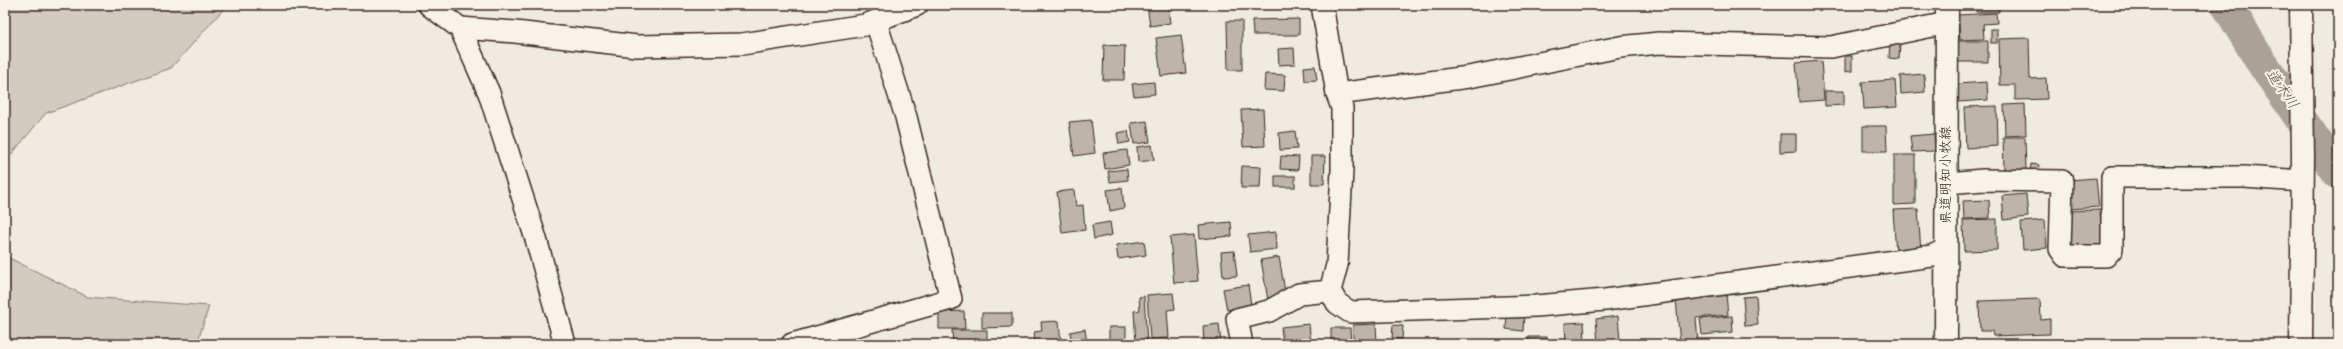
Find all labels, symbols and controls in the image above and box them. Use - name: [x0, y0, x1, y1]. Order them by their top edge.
- water label: 道木川: [2261, 66, 2302, 114]
- street label: 県道明知小牧線: [1939, 126, 1956, 224]

